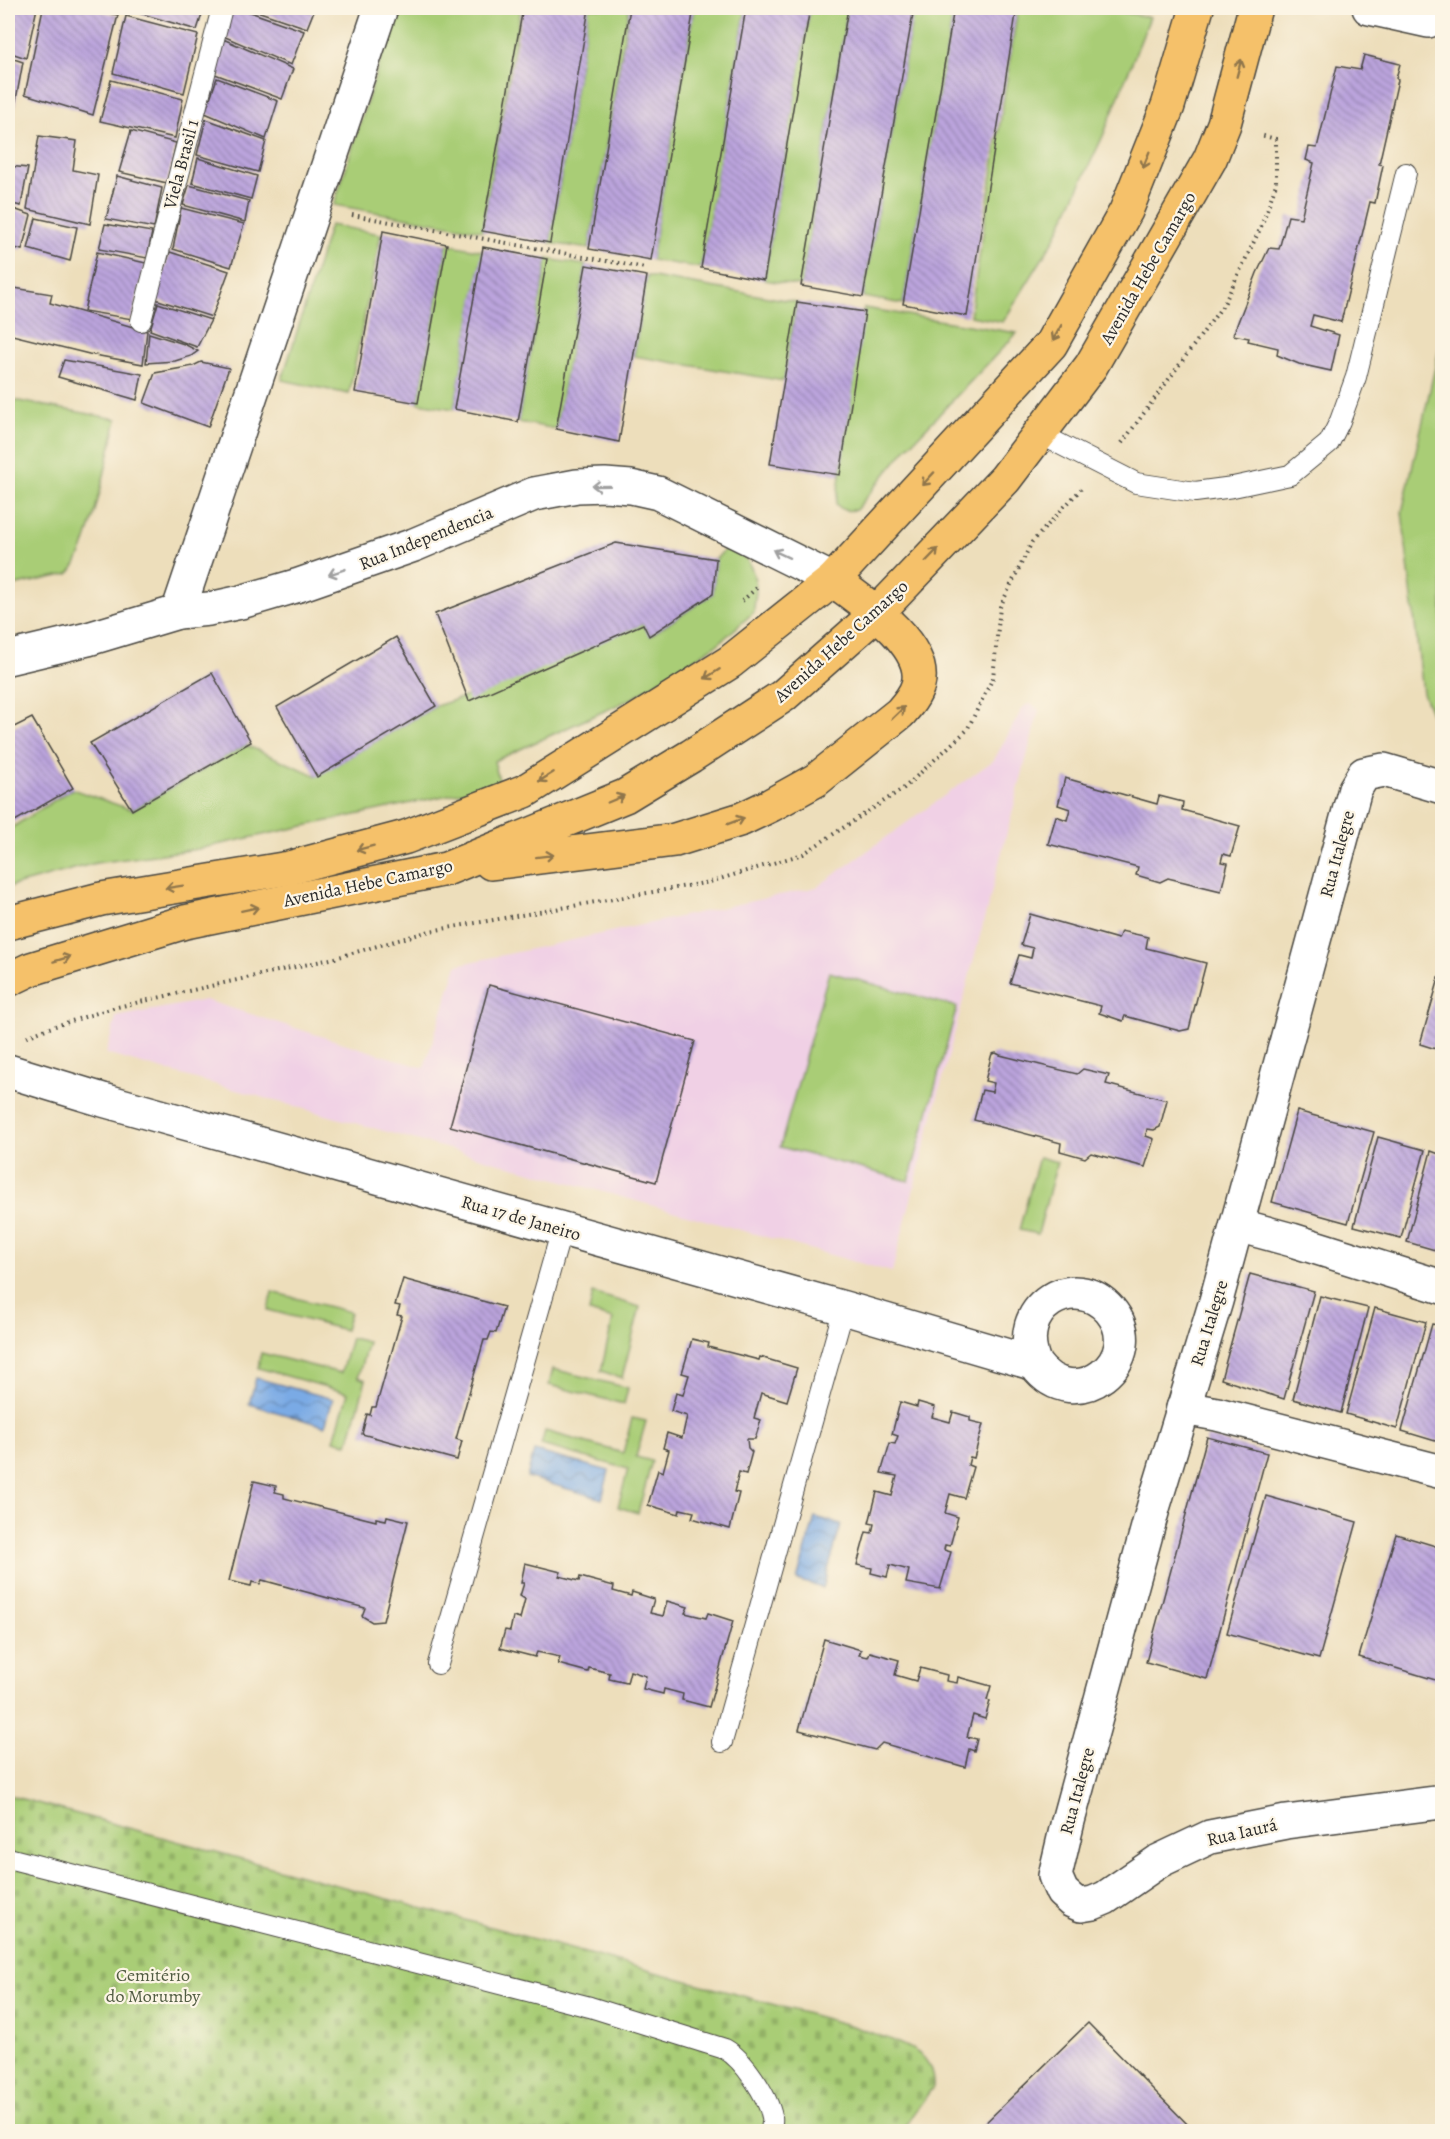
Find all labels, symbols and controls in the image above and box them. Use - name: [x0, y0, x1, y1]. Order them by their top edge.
- one-way arrow: [1234, 59, 1245, 78]
- street label: Viela Brasil 1: [157, 117, 204, 212]
- one-way arrow: [1140, 151, 1151, 169]
- street label: Avenida Hebe Camargo: [1094, 187, 1202, 350]
- one-way arrow: [1051, 324, 1062, 342]
- one-way arrow: [920, 471, 935, 486]
- one-way arrow: [591, 480, 611, 492]
- street label: Rua Independencia: [356, 500, 497, 576]
- one-way arrow: [772, 547, 790, 559]
- one-way arrow: [925, 548, 939, 563]
- one-way arrow: [328, 567, 347, 578]
- street label: Avenida Hebe Camargo: [768, 574, 913, 708]
- one-way arrow: [703, 667, 720, 680]
- one-way arrow: [890, 706, 905, 721]
- one-way arrow: [538, 771, 555, 784]
- one-way arrow: [607, 793, 625, 804]
- street label: Rua Italegre: [1314, 808, 1360, 900]
- one-way arrow: [727, 815, 745, 826]
- one-way arrow: [356, 842, 375, 854]
- one-way arrow: [535, 850, 555, 861]
- street label: Avenida Hebe Camargo: [280, 853, 455, 913]
- one-way arrow: [165, 881, 185, 892]
- one-way arrow: [240, 903, 260, 914]
- one-way arrow: [52, 953, 71, 964]
- street label: Rua 17 de Janeiro: [459, 1189, 584, 1247]
- street label: Rua Italegre: [1185, 1277, 1233, 1369]
- street label: Rua Italegre: [1054, 1745, 1100, 1837]
- street label: Rua Iaurá: [1204, 1812, 1280, 1852]
- park label: Cemitério do Morumby: [106, 1963, 201, 2008]

